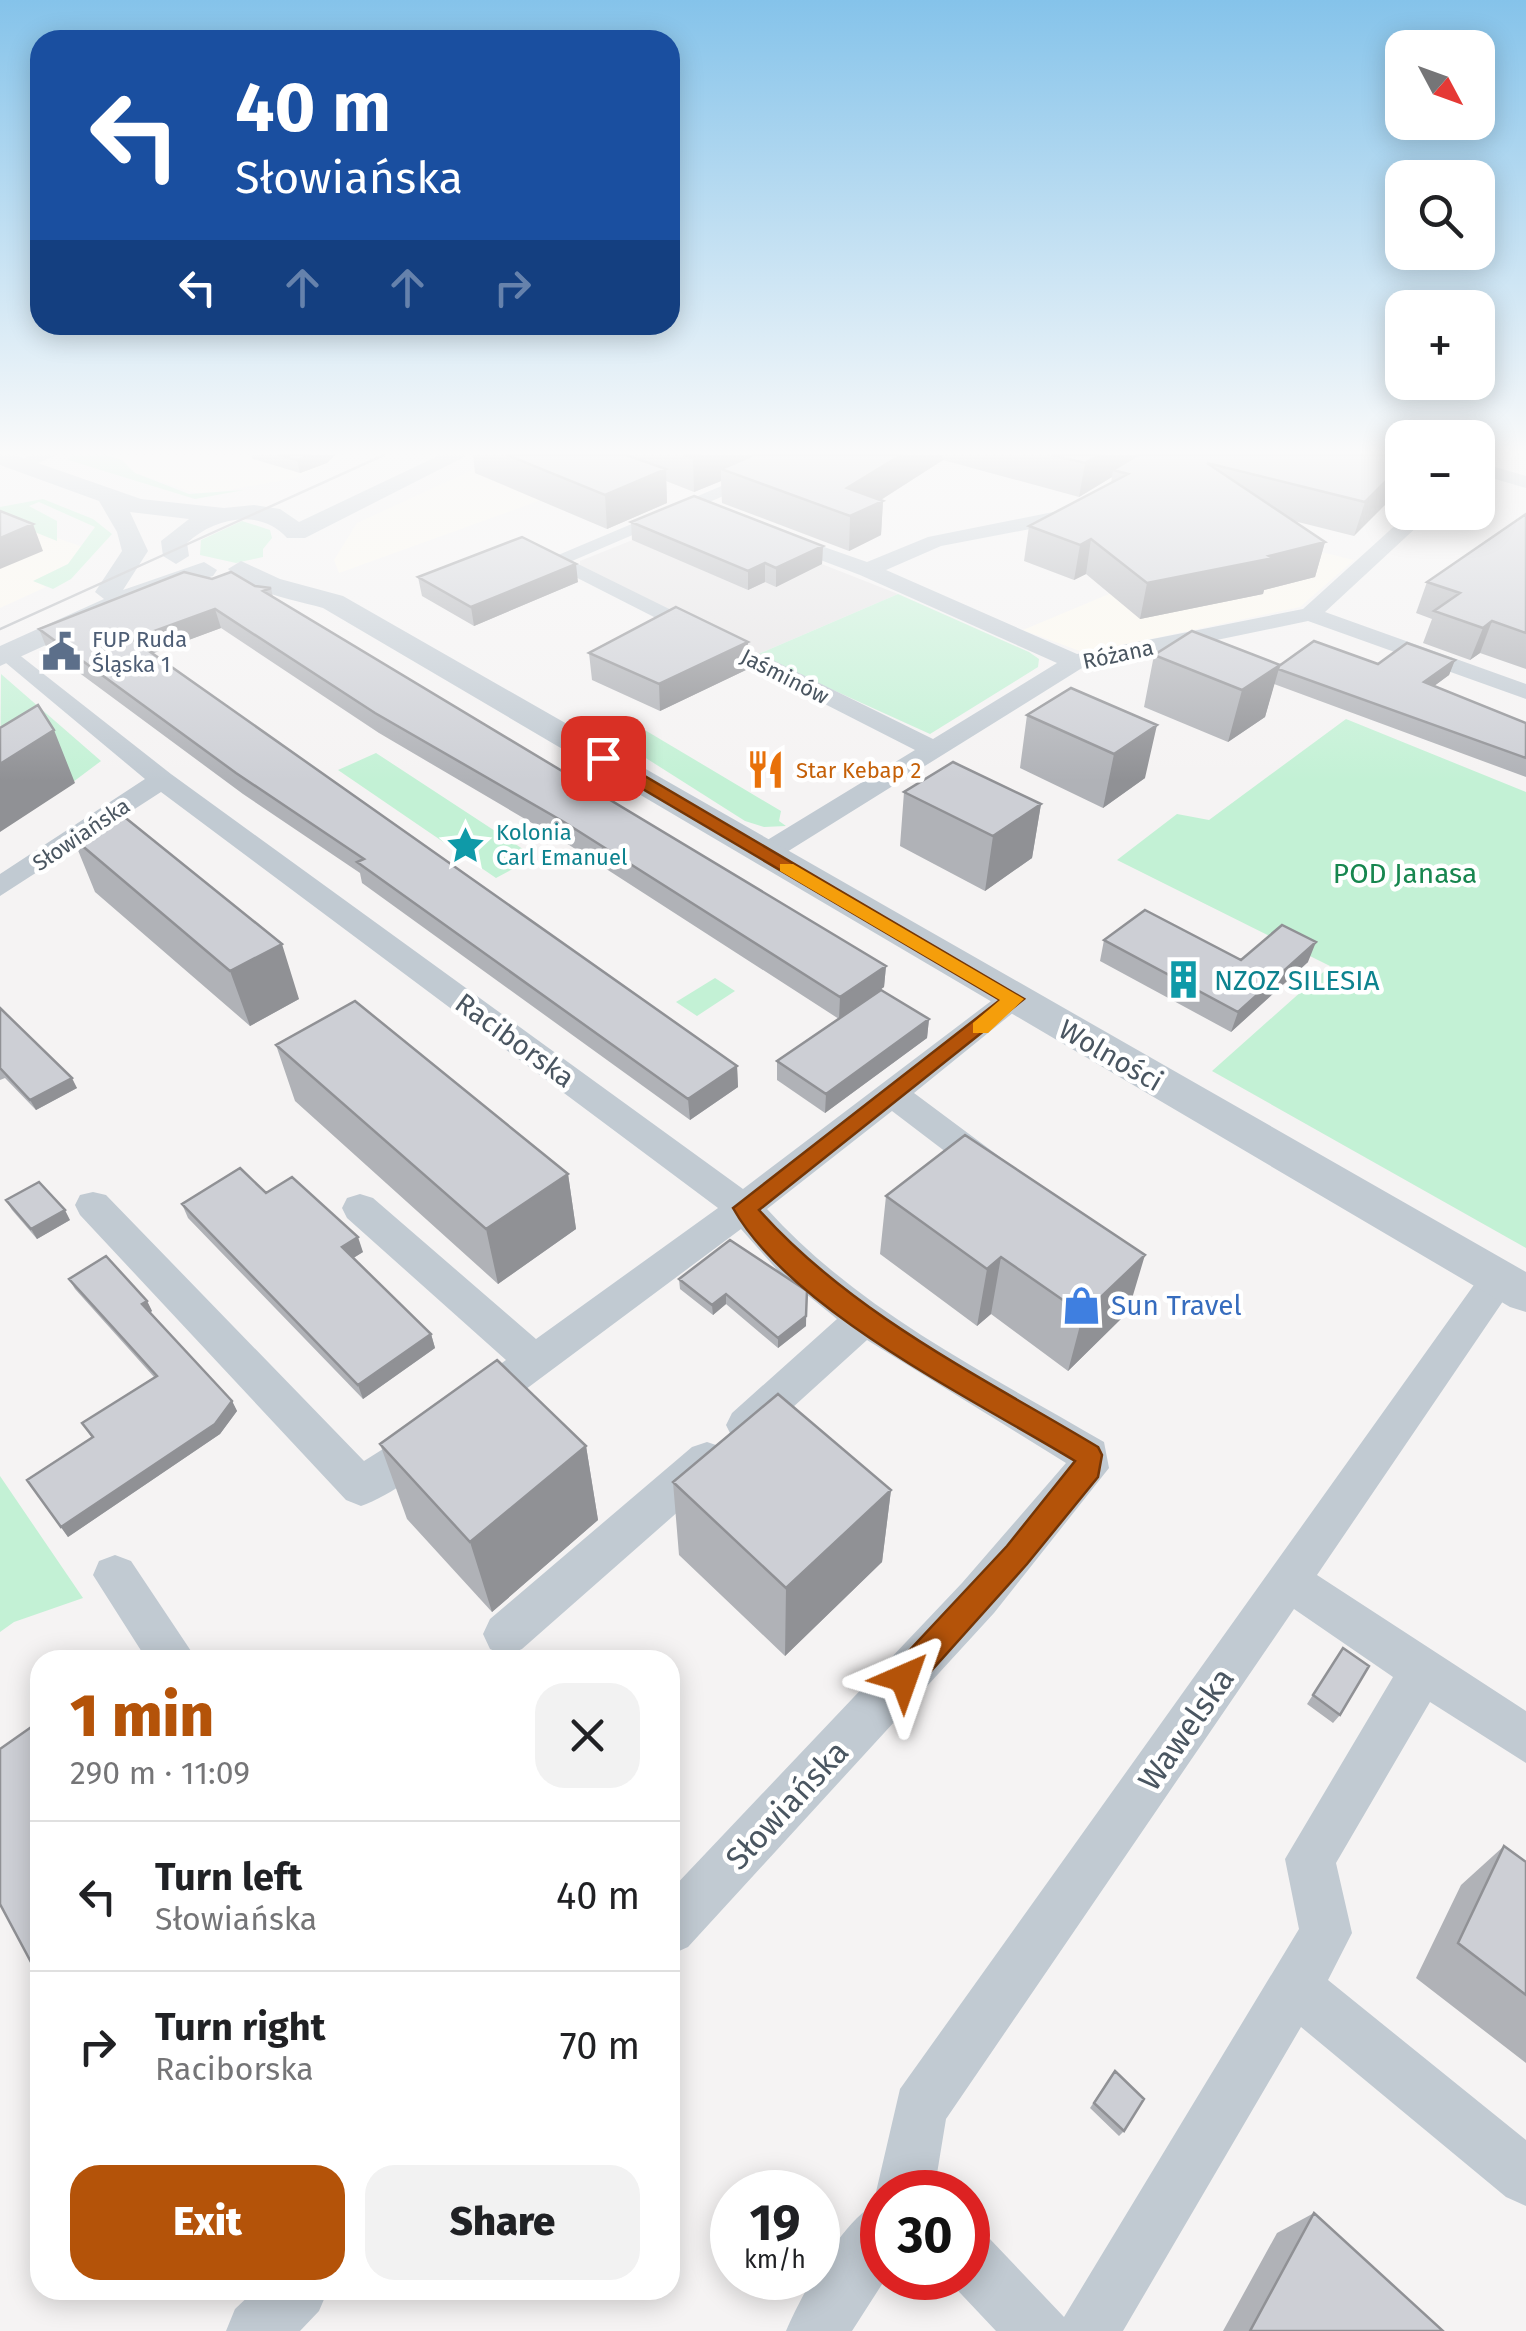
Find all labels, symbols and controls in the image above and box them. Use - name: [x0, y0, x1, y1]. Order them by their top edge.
- north arrow: [1385, 30, 1495, 140]
- map controls: [1385, 30, 1495, 530]
- text: 40 m: [235, 66, 391, 150]
- icon: left: [70, 70, 200, 200]
- text: Słowiańska: [235, 151, 463, 205]
- button: search: [1385, 160, 1495, 270]
- icon: left: [170, 260, 225, 315]
- icon: ahead: [275, 260, 330, 315]
- icon: ahead: [380, 260, 435, 315]
- icon: right: [485, 260, 540, 315]
- button: +: [1385, 290, 1495, 400]
- button: −: [1385, 420, 1495, 530]
- place label: FUP Ruda Śląska 1: [92, 626, 187, 678]
- public building icon: FUP Ruda Śląska 1: [41, 631, 83, 673]
- street label: Różana: [1080, 634, 1156, 675]
- street label: Jaśminów: [736, 643, 834, 710]
- pin: [561, 716, 646, 801]
- icon: arrive: [576, 731, 631, 786]
- restaurant icon: Star Kebap 2: [745, 749, 787, 791]
- place label: Star Kebap 2: [796, 757, 921, 784]
- street label: Słowiańska: [28, 792, 135, 877]
- place label: Kolonia Carl Emanuel: [496, 819, 627, 871]
- place icon: Kolonia Carl Emanuel: [445, 824, 487, 866]
- park label: POD Janasa: [1333, 857, 1477, 890]
- building icon: NZOZ SILESIA: [1163, 959, 1205, 1001]
- place label: NZOZ SILESIA: [1214, 964, 1379, 997]
- street label: Raciborska: [449, 986, 581, 1095]
- street label: Wolności: [1053, 1013, 1169, 1098]
- shop icon: Sun Travel: [1060, 1284, 1102, 1326]
- place label: Sun Travel: [1111, 1289, 1242, 1322]
- position arrow: [852, 1626, 956, 1730]
- street label: Wawelska: [1130, 1660, 1242, 1798]
- text: 1 min: [70, 1680, 214, 1752]
- button: close: [535, 1683, 640, 1788]
- street label: Słowiańska: [718, 1733, 856, 1877]
- text: 290 m · 11:09: [70, 1754, 250, 1792]
- text: Turn left: [155, 1854, 302, 1900]
- icon: left: [70, 1869, 125, 1924]
- text: 40 m: [556, 1873, 640, 1919]
- text: Słowiańska: [155, 1900, 317, 1938]
- text: Turn right: [155, 2004, 325, 2050]
- icon: right: [70, 2019, 125, 2074]
- text: 70 m: [560, 2023, 640, 2069]
- text: Raciborska: [155, 2050, 314, 2088]
- button: Exit: [70, 2165, 345, 2280]
- button: Share: [365, 2165, 640, 2280]
- speed limit sign: 30: [860, 2170, 990, 2300]
- text: 19: [749, 2193, 801, 2253]
- text: km/h: [744, 2245, 806, 2275]

